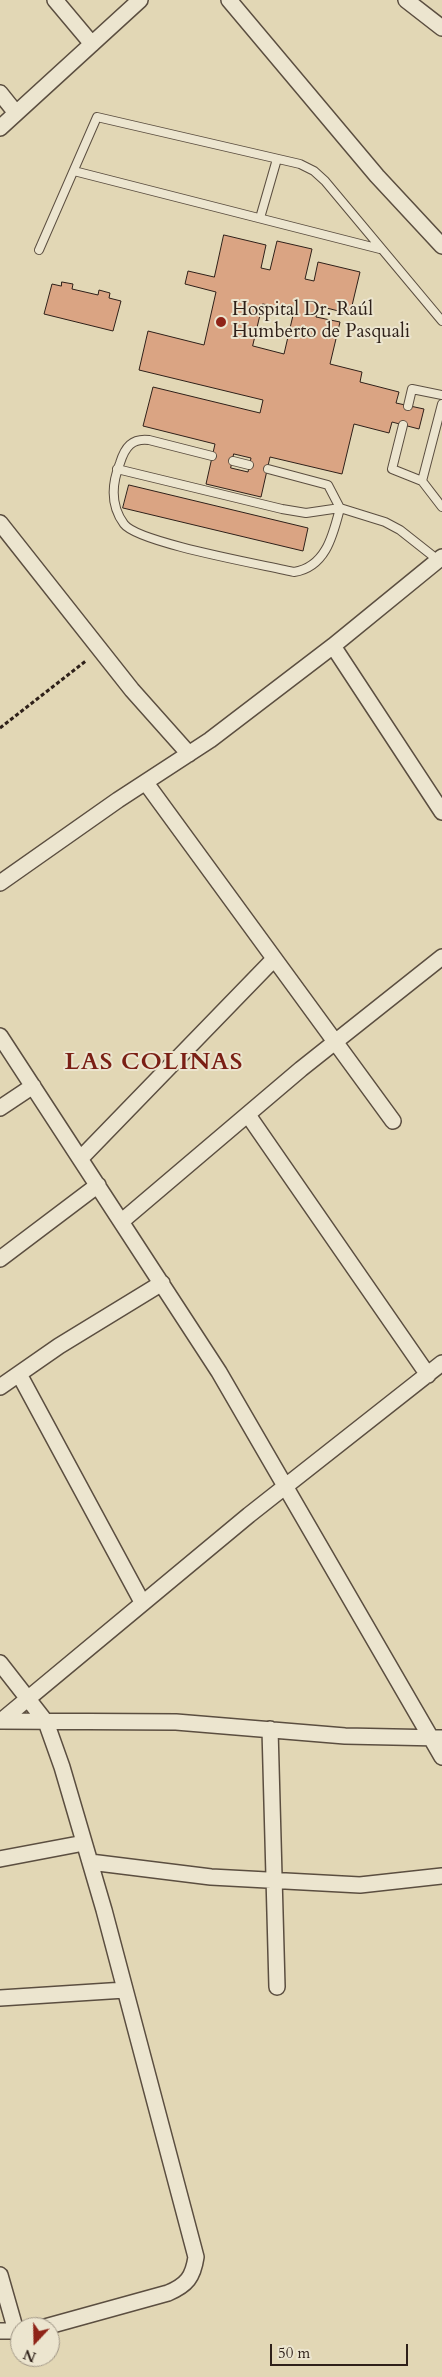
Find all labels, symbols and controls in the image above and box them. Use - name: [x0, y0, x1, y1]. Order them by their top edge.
- place label: Hospital Dr. Raúl Humberto de Pasquali: [232, 300, 410, 344]
- marker: Hospital Dr. Raúl Humberto de Pasquali: [214, 315, 228, 329]
- district label: LAS COLINAS: [63, 1049, 245, 1077]
- north arrow: [10, 2317, 60, 2367]
- scale bar: [272, 2334, 410, 2366]
- text: 50 m: [278, 2343, 310, 2363]
- text: N: [21, 2344, 39, 2367]

